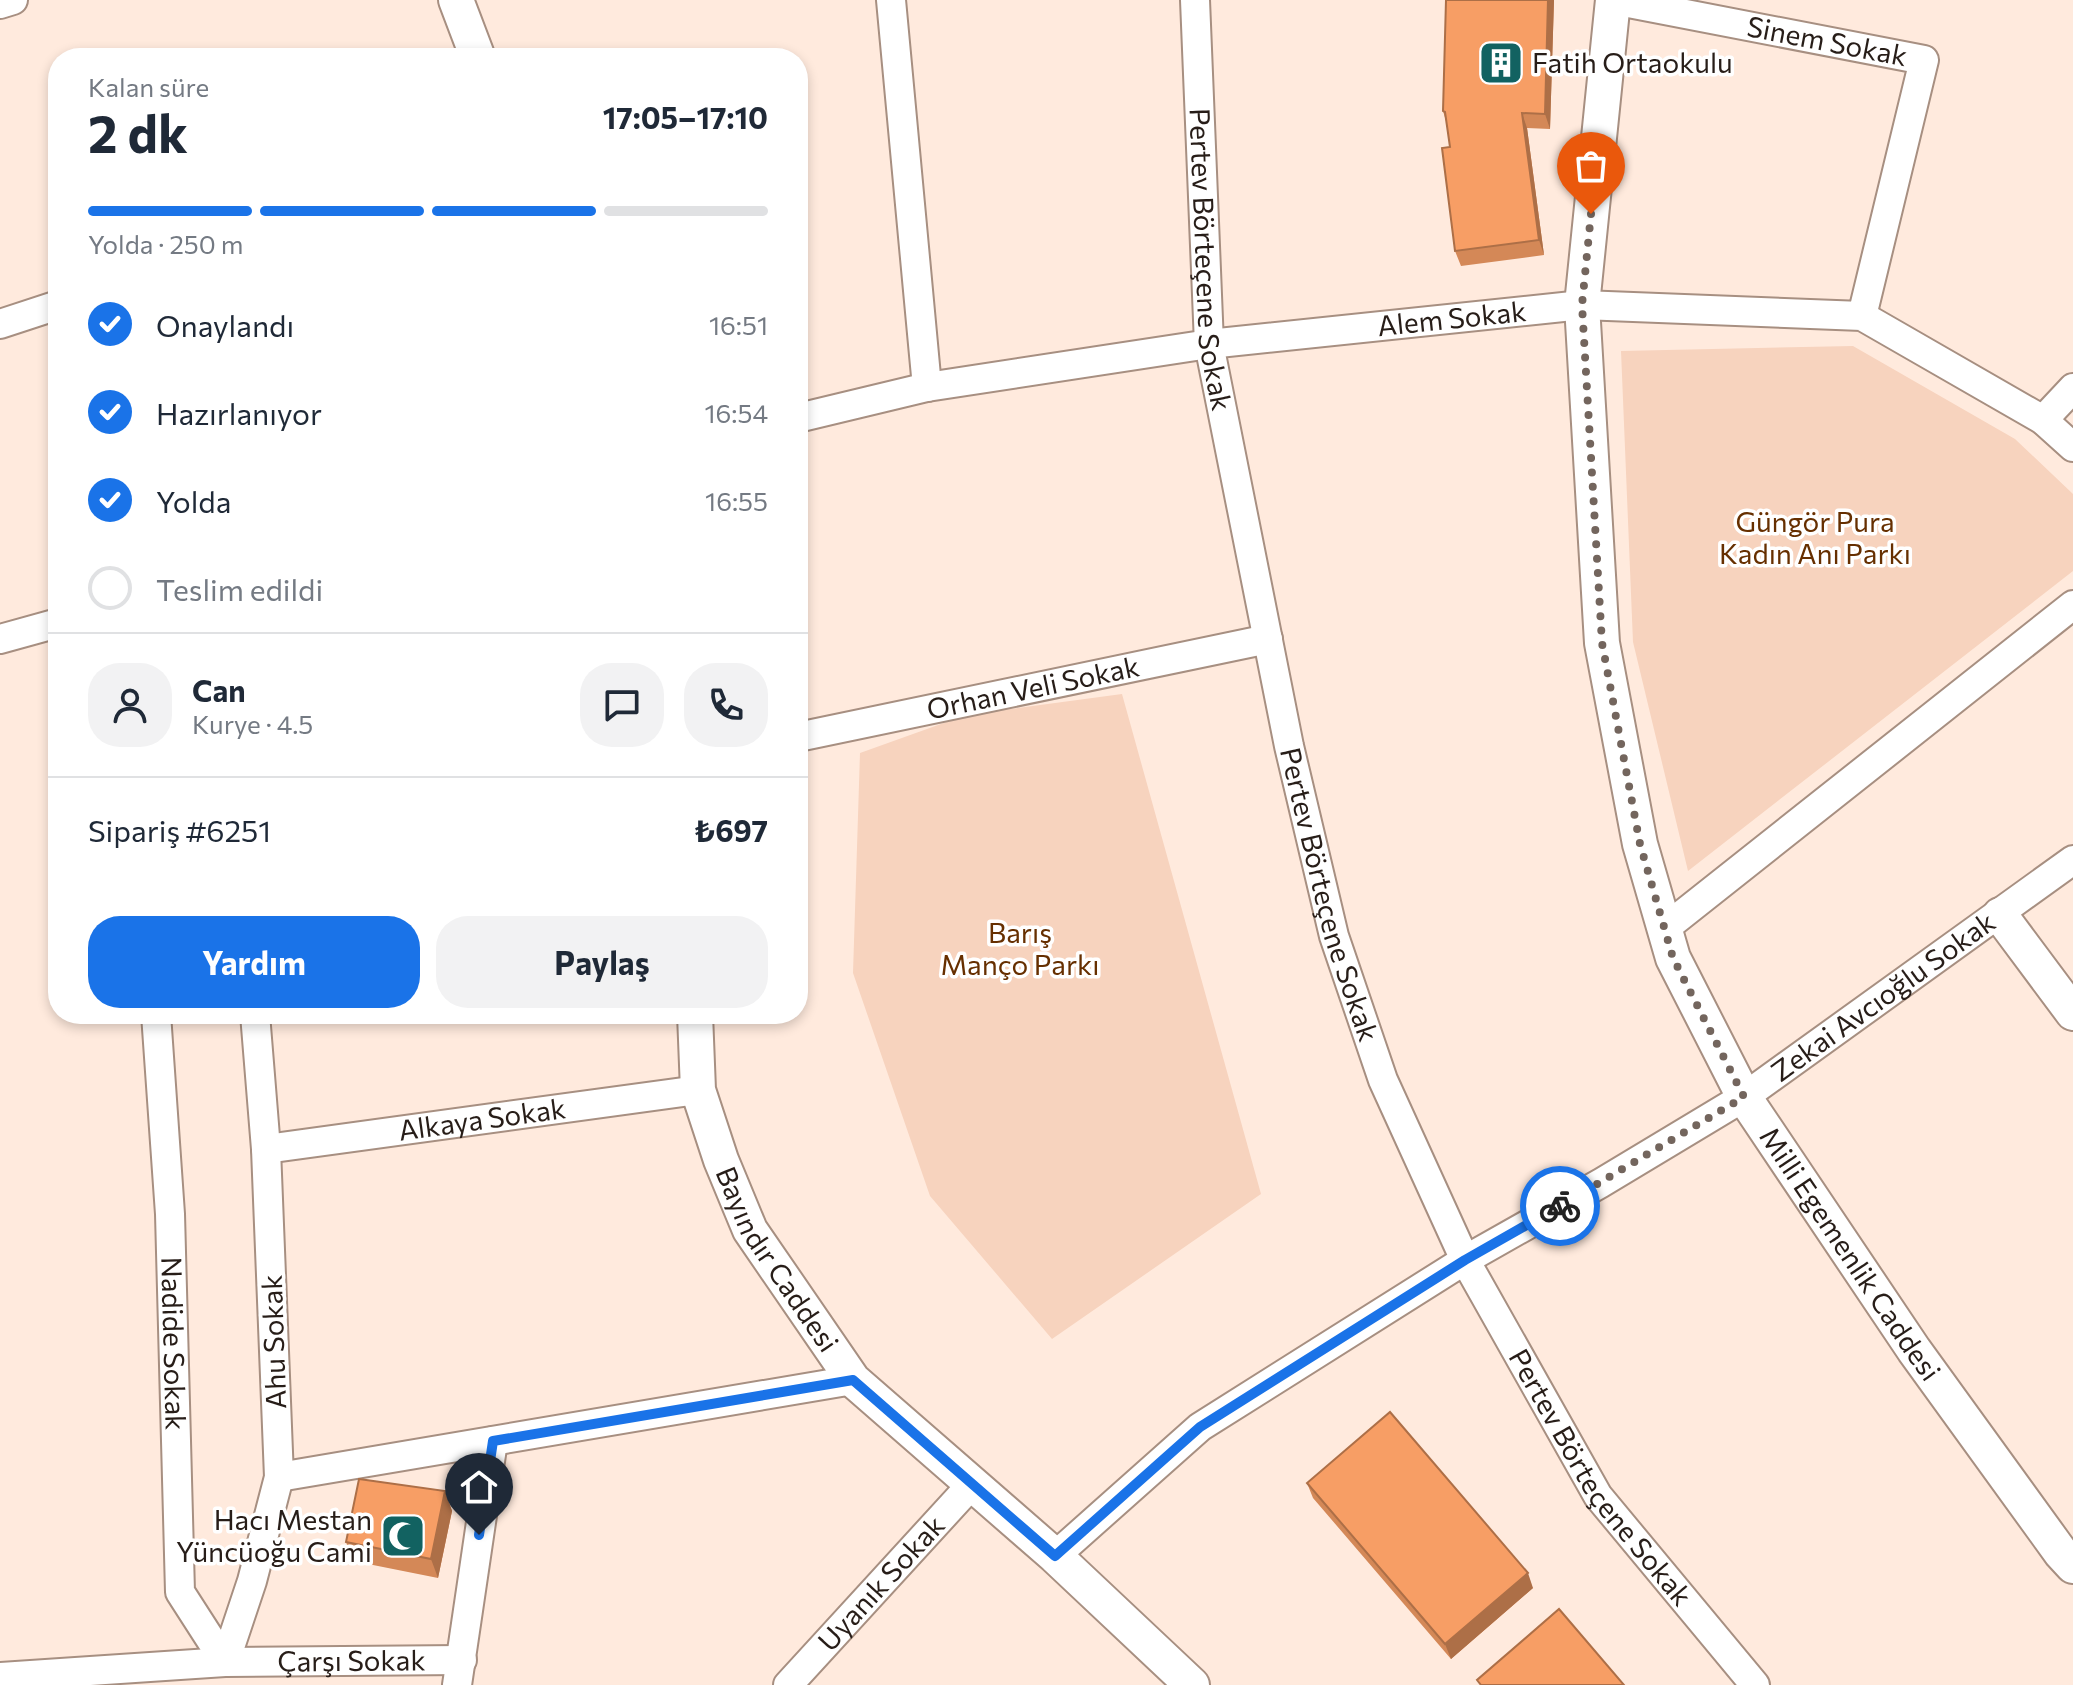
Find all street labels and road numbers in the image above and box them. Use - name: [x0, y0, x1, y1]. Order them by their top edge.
- street label: Sinem Sokak: [1744, 8, 1910, 72]
- street label: Pertev Börteçene Sokak: [1183, 107, 1240, 413]
- street label: Alem Sokak: [1376, 293, 1528, 342]
- street label: Orhan Veli Sokak: [923, 648, 1142, 726]
- street label: Pertev Börteçene Sokak: [1274, 744, 1387, 1046]
- street label: Zekai Avcıoğlu Sokak: [1764, 904, 2001, 1088]
- street label: Alkaya Sokak: [396, 1090, 568, 1147]
- street label: Milli Egemenlik Caddesi: [1753, 1120, 1948, 1387]
- street label: Bayındır Caddesi: [710, 1161, 846, 1358]
- street label: Nadide Sokak: [155, 1256, 194, 1431]
- street label: Ahu Sokak: [254, 1274, 292, 1410]
- street label: Pertev Börteçene Sokak: [1503, 1343, 1700, 1612]
- street label: Uyanık Sokak: [810, 1508, 951, 1657]
- street label: Çarşı Sokak: [277, 1642, 426, 1678]

